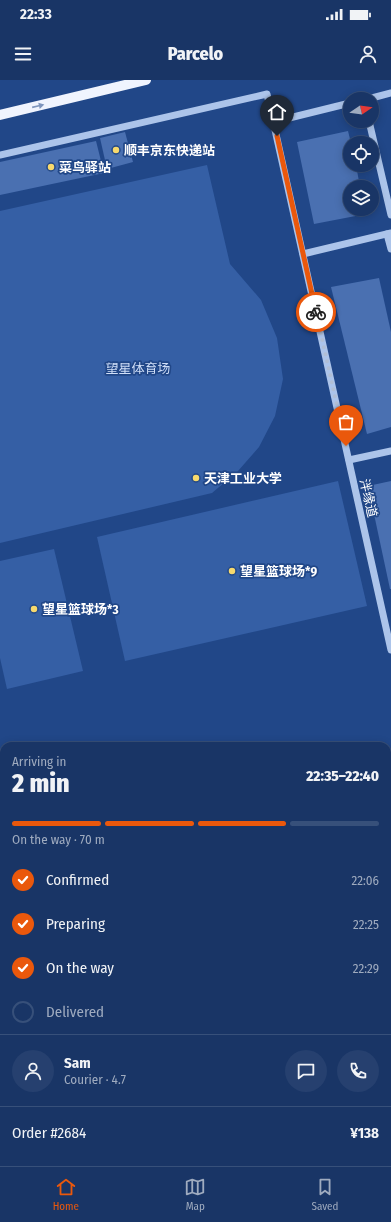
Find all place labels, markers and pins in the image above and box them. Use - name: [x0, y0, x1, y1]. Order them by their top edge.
- pin: [260, 95, 294, 136]
- place label: 顺丰京东快递站: [124, 143, 215, 158]
- marker: 顺丰京东快递站: [111, 145, 121, 155]
- place label: 菜鸟驿站: [59, 160, 111, 175]
- marker: 菜鸟驿站: [46, 162, 56, 172]
- pin: [329, 405, 363, 446]
- place label: 天津工业大学: [204, 471, 282, 486]
- marker: 天津工业大学: [191, 473, 201, 483]
- place label: 望星篮球场*9: [240, 564, 318, 579]
- marker: 望星篮球场*9: [227, 566, 237, 576]
- place label: 望星篮球场*3: [42, 602, 119, 617]
- marker: 望星篮球场*3: [29, 604, 39, 614]

